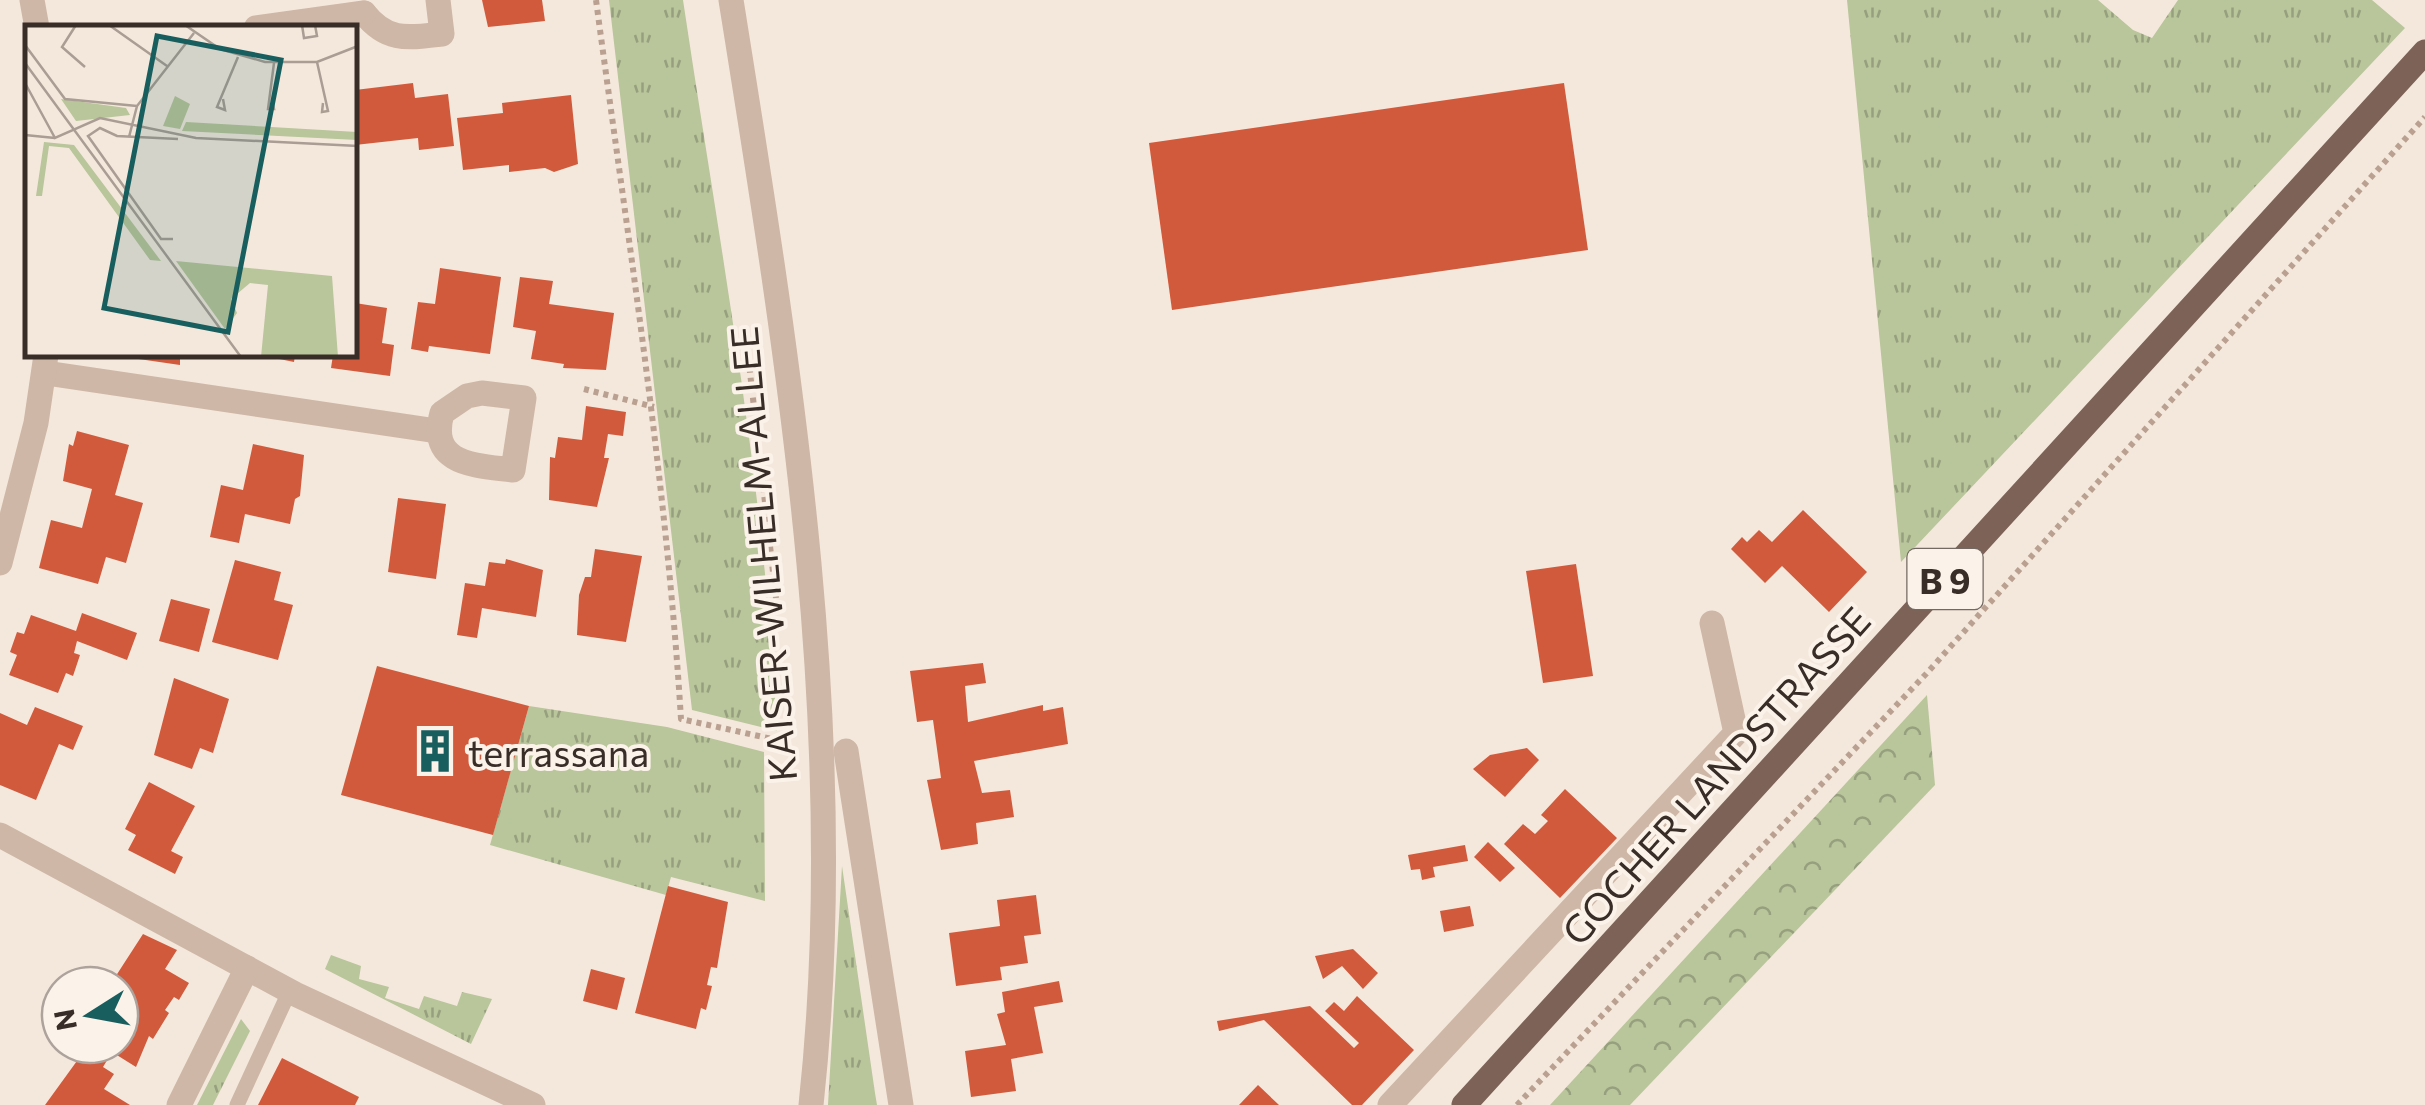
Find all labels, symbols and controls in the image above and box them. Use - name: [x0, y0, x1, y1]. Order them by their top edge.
- inset map: [25, 25, 358, 358]
- street label: KAISER-WILHELM-ALLEE: [719, 324, 805, 784]
- road number: B 9: [1908, 549, 1982, 609]
- street label: GOCHER LANDSTRASSE: [1551, 596, 1879, 954]
- building icon: terrassana: [411, 727, 459, 775]
- place label: terrassana: [468, 728, 649, 775]
- north arrow: [40, 965, 140, 1065]
- text: N: [46, 1006, 83, 1034]

